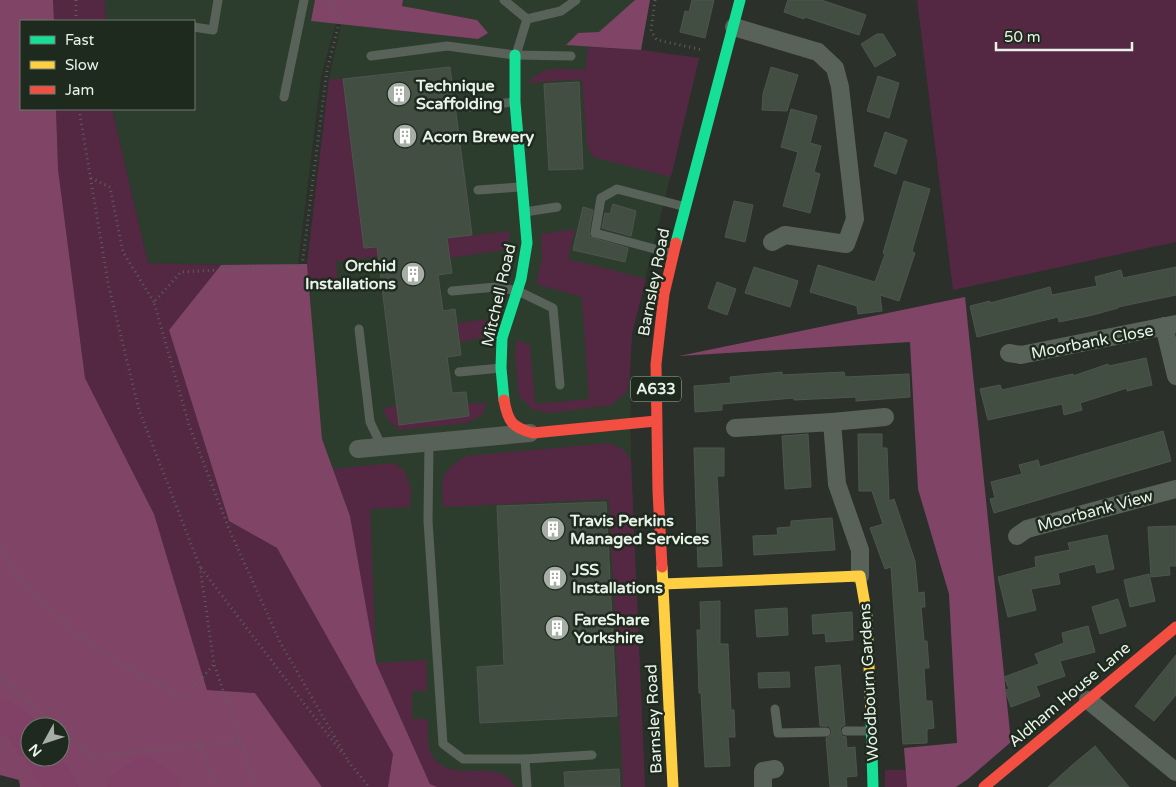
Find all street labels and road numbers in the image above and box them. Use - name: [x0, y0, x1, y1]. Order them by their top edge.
- street label: Barnsley Road: [634, 227, 674, 338]
- street label: Mitchell Road: [477, 242, 521, 349]
- street label: Moorbank Close: [1029, 320, 1155, 364]
- road number: A633: [631, 376, 681, 402]
- street label: Moorbank View: [1035, 486, 1156, 536]
- street label: Woodbourn Gardens: [855, 602, 883, 761]
- street label: Aldham House Lane: [1005, 638, 1135, 752]
- street label: Barnsley Road: [641, 664, 667, 774]

